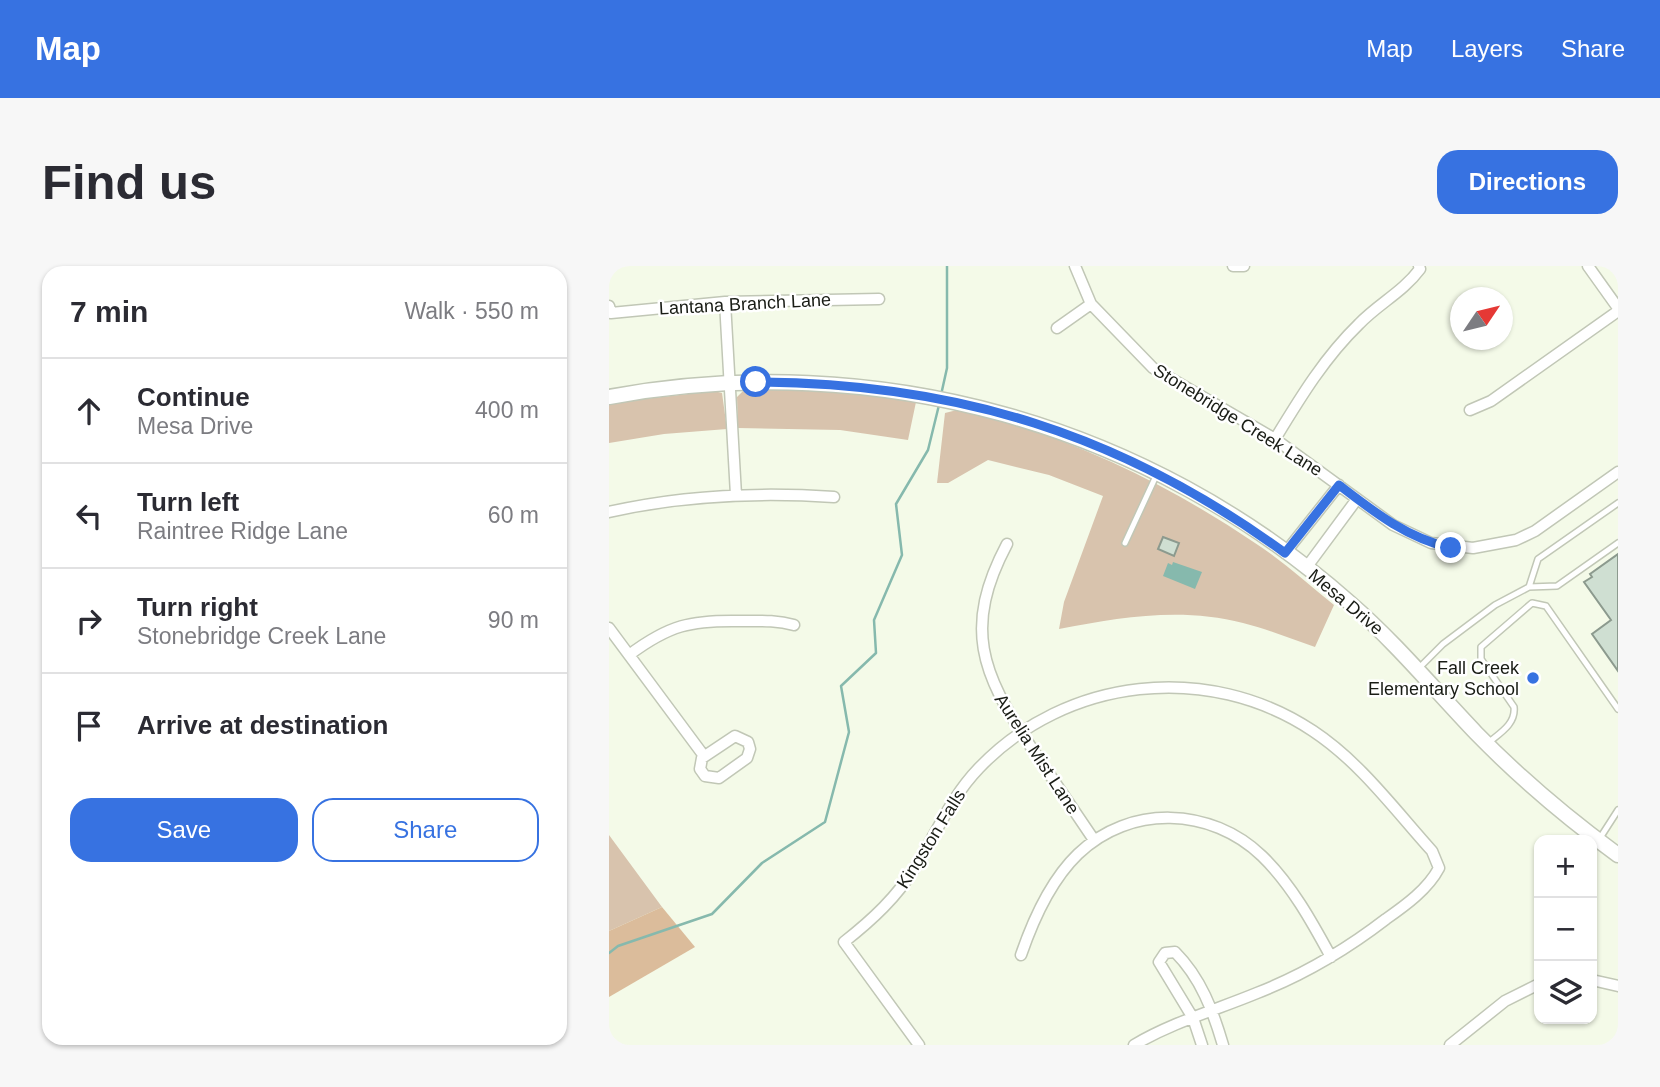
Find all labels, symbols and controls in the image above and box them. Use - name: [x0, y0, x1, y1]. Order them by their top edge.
- text: Map: [35, 30, 101, 67]
- text: Map: [1366, 35, 1413, 62]
- text: Layers: [1451, 35, 1523, 62]
- text: Share: [1561, 35, 1625, 62]
- button: Directions: [1437, 150, 1618, 214]
- text: Find us: [42, 155, 216, 209]
- north arrow: [1450, 287, 1513, 350]
- street label: Lantana Branch Lane: [659, 290, 831, 318]
- text: 7 min: [70, 295, 148, 328]
- text: Walk · 550 m: [404, 298, 539, 324]
- street label: Stonebridge Creek Lane: [1150, 360, 1326, 480]
- route start: [740, 366, 771, 397]
- text: Continue: [137, 382, 250, 412]
- icon: ahead: [70, 392, 108, 430]
- text: 400 m: [475, 397, 539, 423]
- text: Mesa Drive: [137, 413, 253, 439]
- text: Turn left: [137, 487, 239, 517]
- icon: left: [70, 497, 108, 535]
- text: 60 m: [488, 502, 539, 528]
- text: Raintree Ridge Lane: [137, 518, 348, 544]
- route end: [1435, 532, 1466, 563]
- street label: Mesa Drive: [1305, 565, 1387, 639]
- text: Turn right: [137, 592, 258, 622]
- icon: right: [70, 602, 108, 640]
- text: 90 m: [488, 607, 539, 633]
- text: Stonebridge Creek Lane: [137, 623, 386, 649]
- place label: Fall Creek Elementary School: [1368, 658, 1520, 699]
- marker: Fall Creek Elementary School: [1525, 670, 1541, 686]
- street label: Aurelia Mist Lane: [991, 690, 1083, 818]
- icon: arrive: [70, 707, 108, 745]
- text: Arrive at destination: [137, 710, 388, 740]
- street label: Kingston Falls: [893, 786, 969, 892]
- button: Save: [70, 798, 298, 862]
- button: Share: [312, 798, 539, 862]
- map controls: [1534, 835, 1597, 1024]
- button: +: [1534, 835, 1597, 898]
- button: −: [1534, 898, 1597, 961]
- button: layers: [1534, 961, 1597, 1024]

